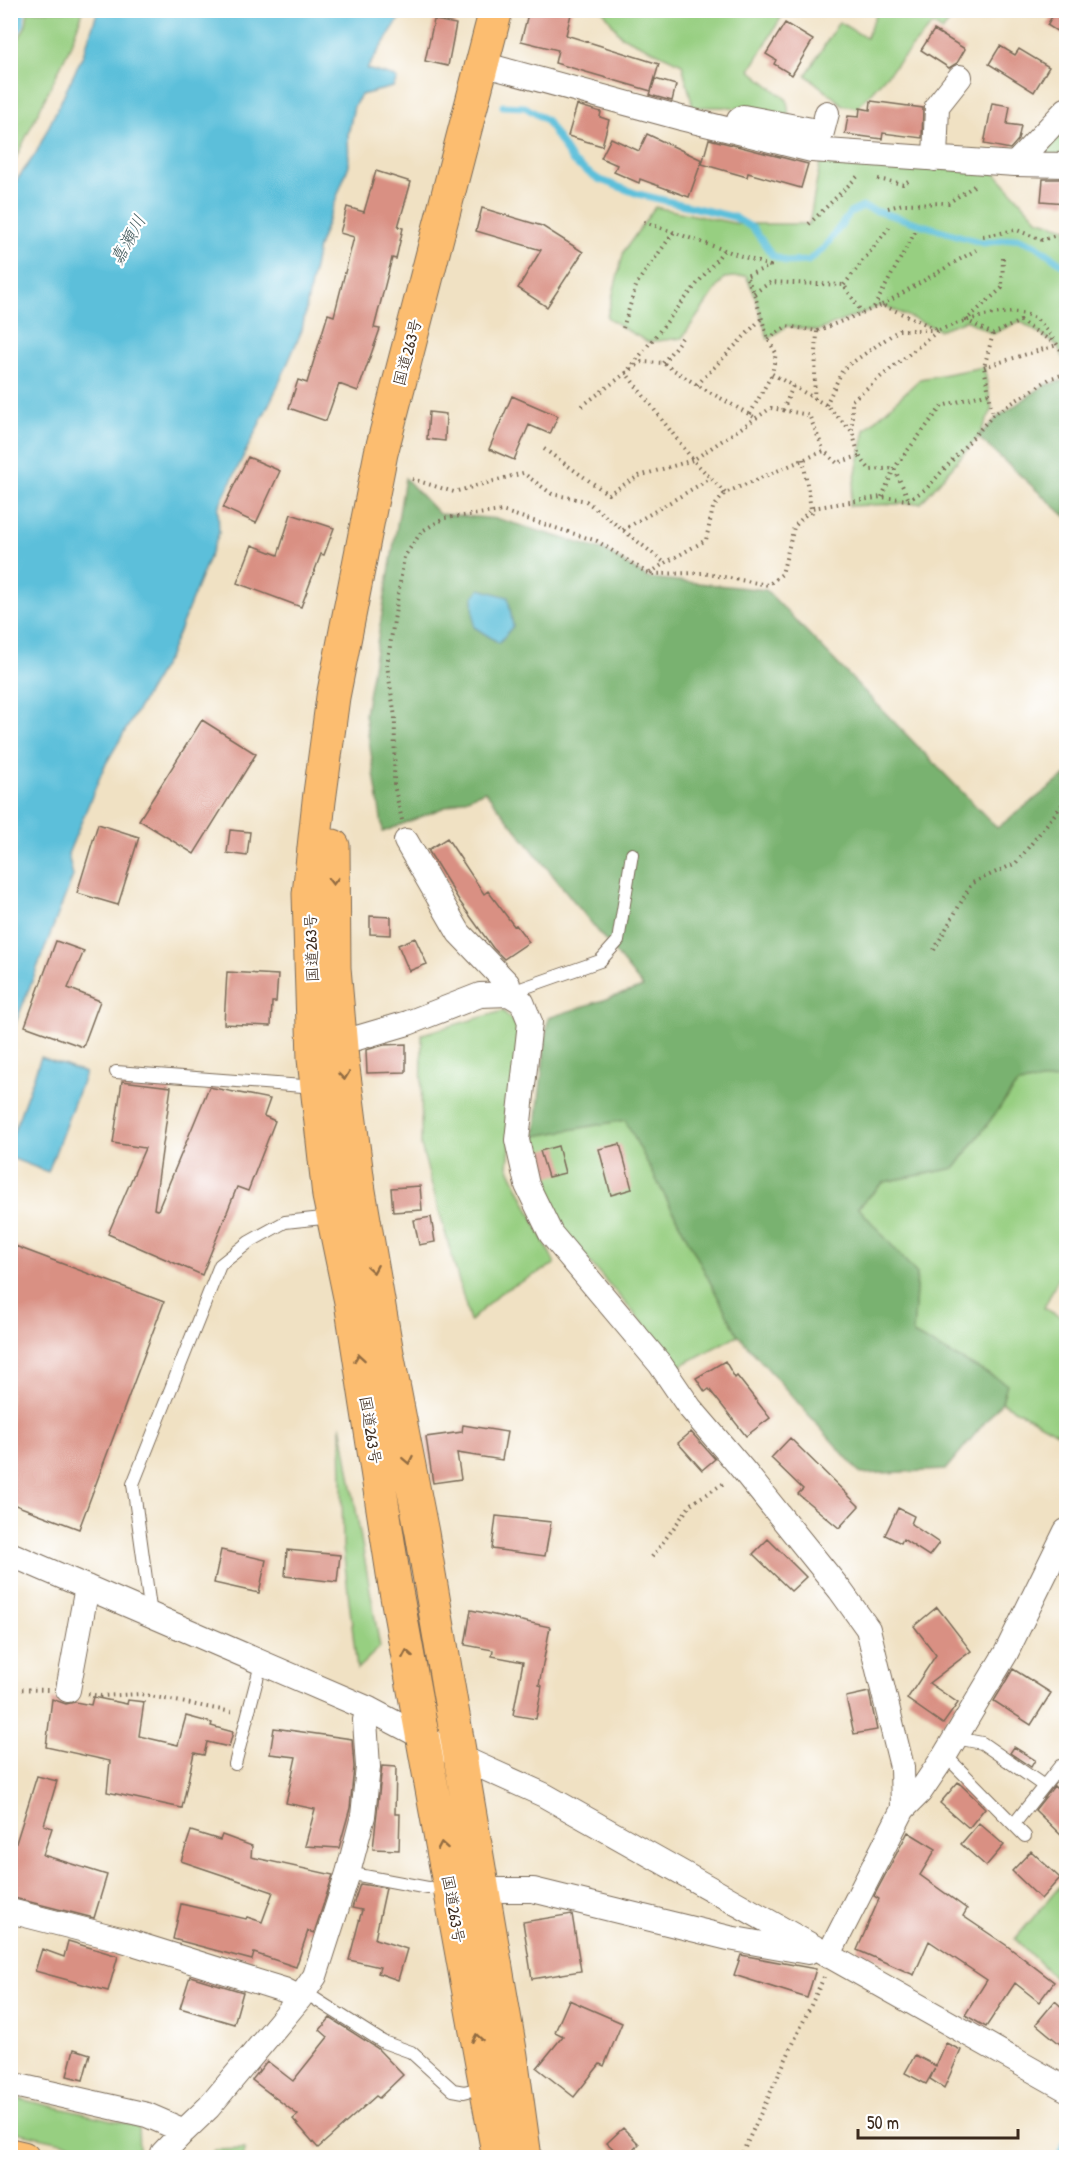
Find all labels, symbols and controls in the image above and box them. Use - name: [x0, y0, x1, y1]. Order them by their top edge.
- water label: 嘉瀬川: [104, 210, 152, 269]
- street label: 国道263号: [387, 316, 427, 388]
- one-way arrow: [327, 877, 339, 886]
- street label: 国道263号: [299, 913, 323, 983]
- one-way arrow: [338, 1071, 350, 1080]
- one-way arrow: [366, 1264, 378, 1273]
- one-way arrow: [354, 1353, 366, 1363]
- street label: 国道263号: [355, 1394, 387, 1466]
- one-way arrow: [401, 1455, 414, 1465]
- one-way arrow: [402, 1650, 414, 1659]
- one-way arrow: [436, 1841, 449, 1851]
- street label: 国道263号: [437, 1873, 471, 1945]
- one-way arrow: [471, 2033, 484, 2043]
- scale bar: [858, 2102, 1018, 2140]
- text: 50 m: [867, 2110, 899, 2135]

